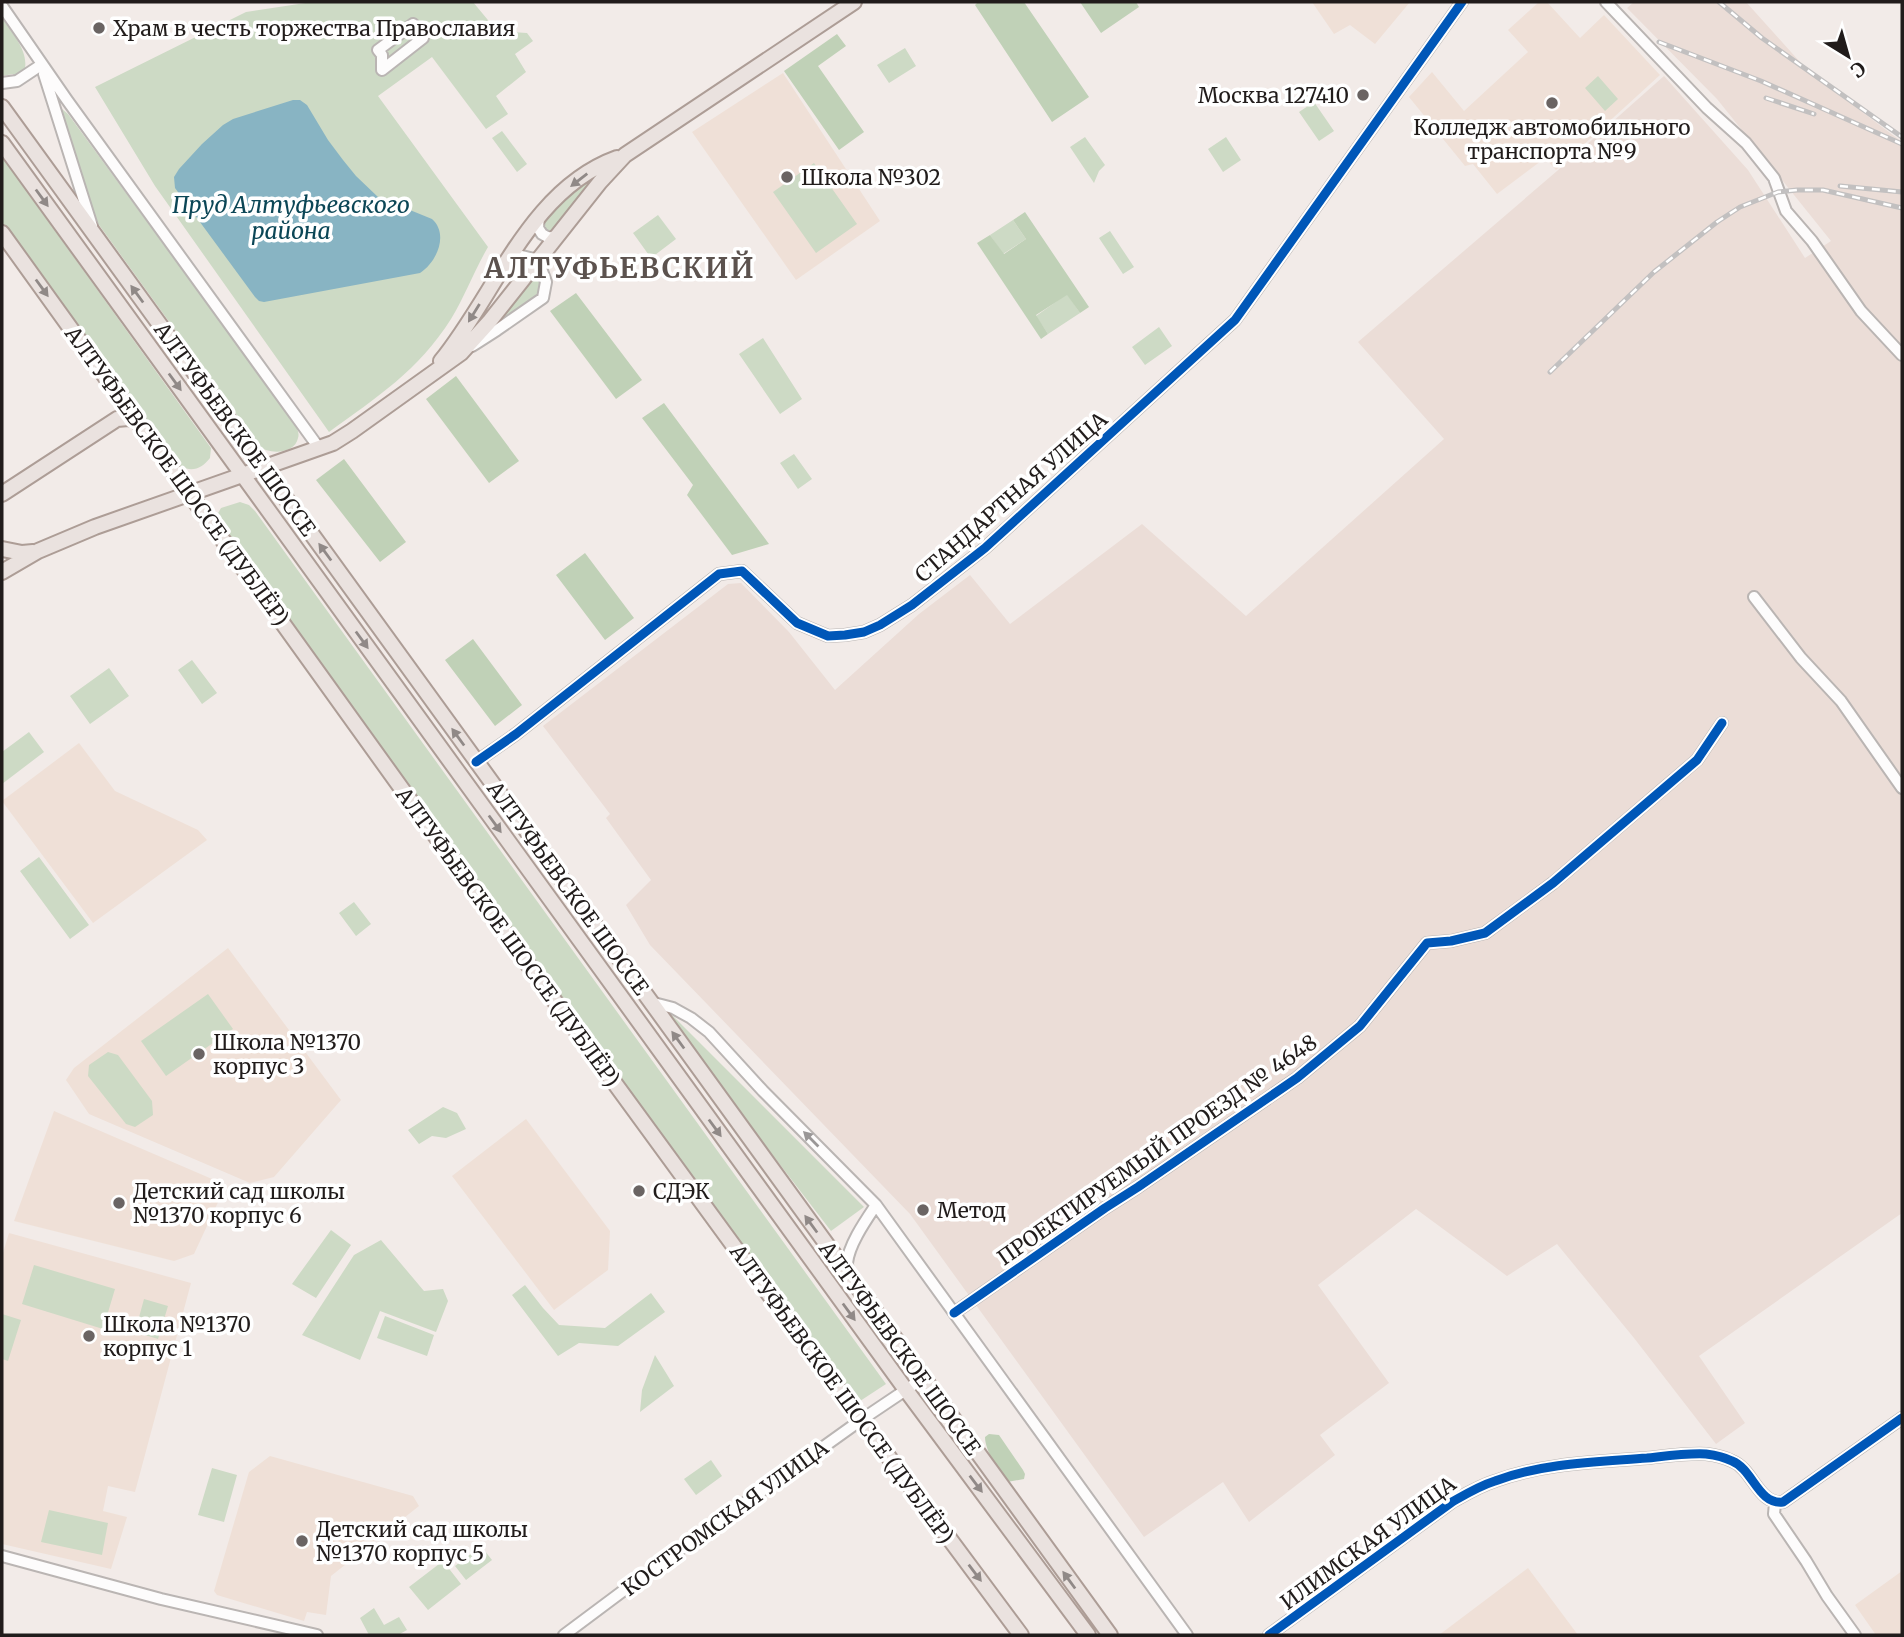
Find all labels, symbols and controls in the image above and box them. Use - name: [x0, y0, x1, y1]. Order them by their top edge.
- place label: Храм в честь торжества Православия: [113, 15, 515, 42]
- marker: Храм в честь торжества Православия: [91, 20, 107, 36]
- north arrow: [1813, 21, 1883, 91]
- text: С: [1846, 56, 1870, 83]
- place label: Москва 127410: [1198, 82, 1349, 109]
- marker: Москва 127410: [1355, 87, 1371, 103]
- marker: Колледж автомобильного транспорта №9: [1544, 95, 1560, 111]
- place label: Колледж автомобильного транспорта №9: [1413, 114, 1691, 165]
- place label: Школа №302: [801, 164, 941, 191]
- marker: Школа №302: [779, 169, 795, 185]
- one-way arrow: [570, 172, 588, 187]
- one-way arrow: [35, 189, 49, 207]
- water label: Пруд Алтуфьевского района: [172, 190, 410, 245]
- district label: АЛТУФЬЕВСКИЙ: [483, 250, 756, 286]
- one-way arrow: [35, 279, 49, 297]
- one-way arrow: [130, 285, 144, 303]
- one-way arrow: [467, 303, 480, 323]
- street label: АЛТУФЬЕВСКОЕ ШОССЕ: [148, 316, 322, 542]
- street label: АЛТУФЬЕВСКОЕ ШОССЕ (ДУБЛЁР): [59, 320, 295, 631]
- one-way arrow: [168, 373, 182, 391]
- street label: СТАНДАРТНАЯ УЛИЦА: [909, 406, 1113, 588]
- one-way arrow: [318, 543, 332, 561]
- one-way arrow: [355, 631, 369, 649]
- one-way arrow: [451, 728, 465, 746]
- street label: АЛТУФЬЕВСКОЕ ШОССЕ: [481, 775, 655, 1001]
- street label: АЛТУФЬЕВСКОЕ ШОССЕ (ДУБЛЁР): [390, 781, 626, 1092]
- one-way arrow: [488, 815, 503, 833]
- place label: Школа №1370 корпус 3: [213, 1029, 361, 1080]
- street label: ПРОЕКТИРУЕМЫЙ ПРОЕЗД № 4648: [992, 1029, 1322, 1271]
- one-way arrow: [671, 1031, 685, 1049]
- marker: Школа №1370 корпус 3: [191, 1046, 207, 1062]
- one-way arrow: [708, 1118, 723, 1136]
- one-way arrow: [803, 1132, 820, 1148]
- place label: Детский сад школы №1370 корпус 6: [133, 1178, 345, 1229]
- place label: СДЭК: [653, 1178, 710, 1205]
- marker: СДЭК: [631, 1183, 647, 1199]
- marker: Детский сад школы №1370 корпус 6: [111, 1195, 127, 1211]
- place label: Метод: [937, 1197, 1006, 1224]
- marker: Метод: [915, 1202, 931, 1218]
- one-way arrow: [804, 1215, 818, 1233]
- street label: АЛТУФЬЕВСКОЕ ШОССЕ: [813, 1235, 987, 1461]
- street label: АЛТУФЬЕВСКОЕ ШОССЕ (ДУБЛЁР): [724, 1238, 960, 1549]
- one-way arrow: [842, 1303, 856, 1321]
- place label: Школа №1370 корпус 1: [103, 1311, 251, 1362]
- marker: Школа №1370 корпус 1: [81, 1328, 97, 1344]
- street label: КОСТРОМСКАЯ УЛИЦА: [617, 1434, 834, 1602]
- street label: ИЛИМСКАЯ УЛИЦА: [1275, 1470, 1461, 1616]
- one-way arrow: [968, 1475, 982, 1493]
- place label: Детский сад школы №1370 корпус 5: [316, 1516, 528, 1567]
- marker: Детский сад школы №1370 корпус 5: [294, 1533, 310, 1549]
- one-way arrow: [968, 1564, 982, 1582]
- one-way arrow: [1062, 1571, 1076, 1589]

